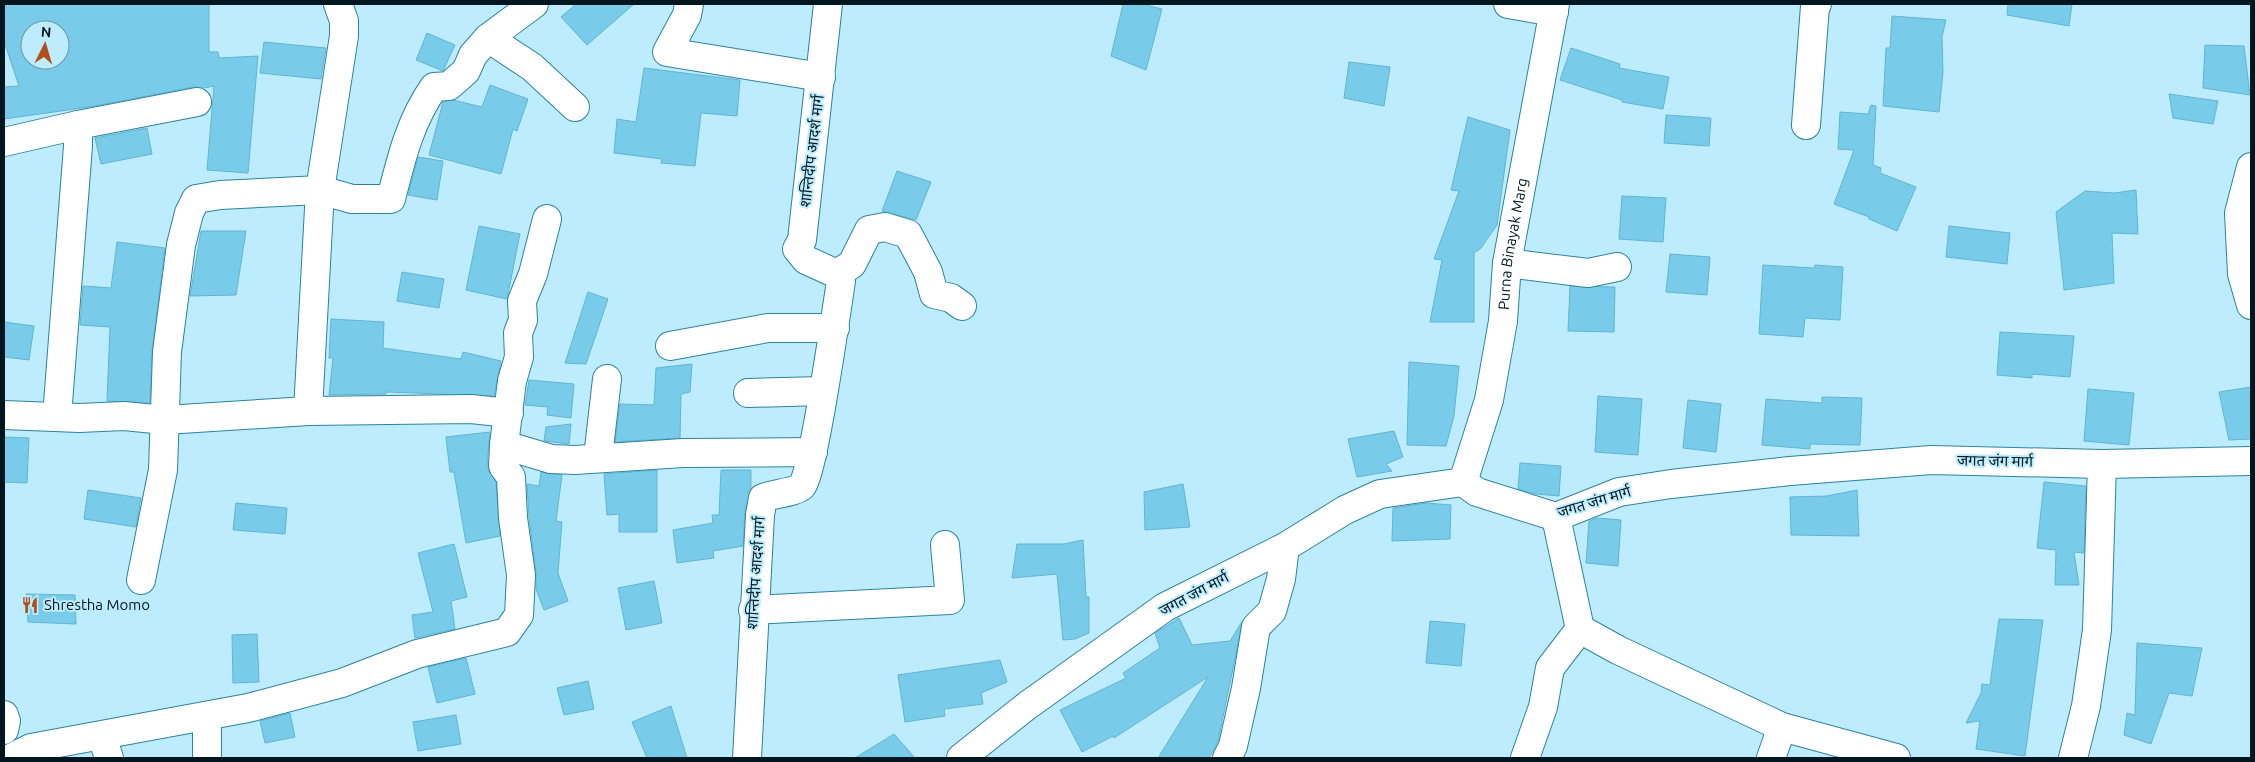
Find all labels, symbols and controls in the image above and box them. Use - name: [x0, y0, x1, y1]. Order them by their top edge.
- north arrow: [20, 20, 70, 70]
- text: N: [40, 24, 52, 40]
- street label: शान्तिदीप आदर्श मार्ग: [796, 93, 827, 208]
- street label: Purna Binayak Marg: [1495, 176, 1531, 311]
- street label: जगत जंग मार्ग: [1957, 451, 2034, 470]
- street label: जगत जंग मार्ग: [1555, 482, 1634, 521]
- street label: शान्तिदीप आदर्श मार्ग: [743, 515, 768, 630]
- street label: जगत जंग मार्ग: [1156, 568, 1232, 619]
- restaurant icon: Shrestha Momo: [20, 595, 40, 615]
- place label: Shrestha Momo: [44, 596, 150, 613]

